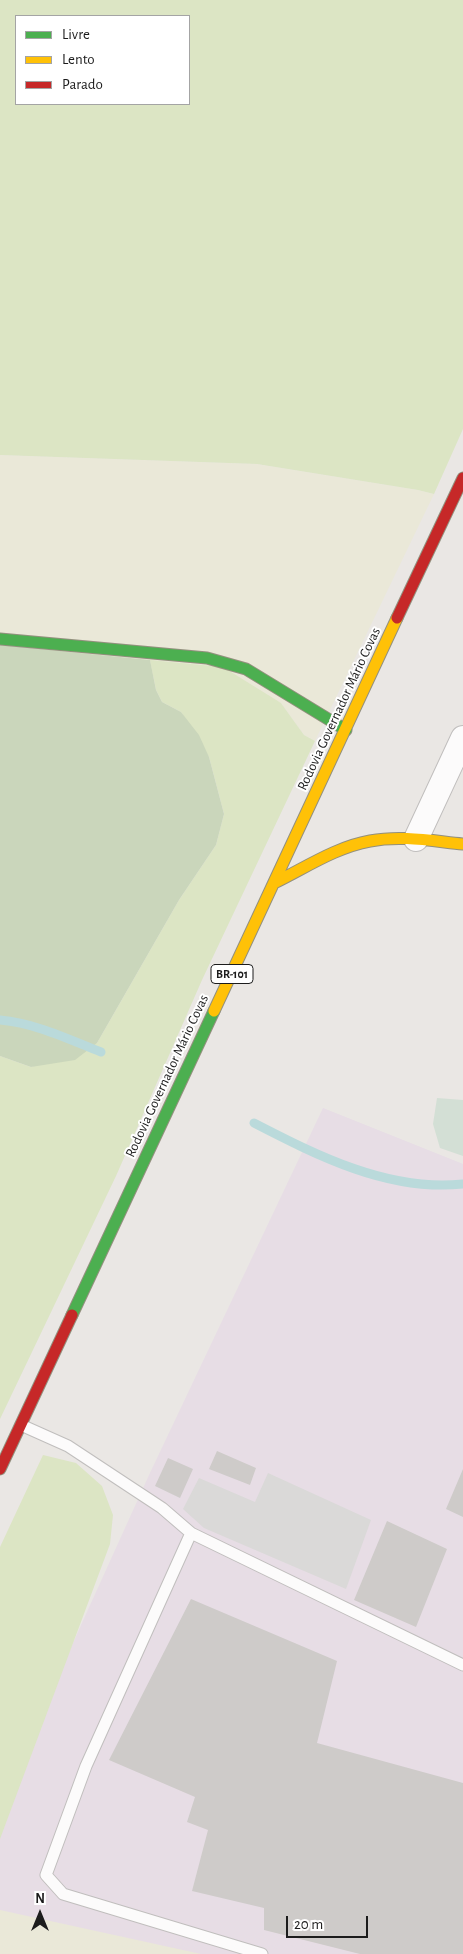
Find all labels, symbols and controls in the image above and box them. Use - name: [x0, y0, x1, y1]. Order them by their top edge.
- legend: [15, 15, 190, 105]
- text: Livre: [62, 27, 90, 42]
- text: Lento: [62, 52, 95, 67]
- text: Parado: [62, 77, 103, 92]
- street label: Rodovia Governador Mário Covas: [294, 625, 384, 793]
- road number: BR-101: [211, 964, 253, 984]
- street label: Rodovia Governador Mário Covas: [122, 992, 212, 1160]
- north arrow: [15, 1889, 65, 1939]
- text: N: [35, 1892, 45, 1906]
- scale bar: [288, 1906, 370, 1938]
- text: 20 m: [294, 1917, 323, 1932]

